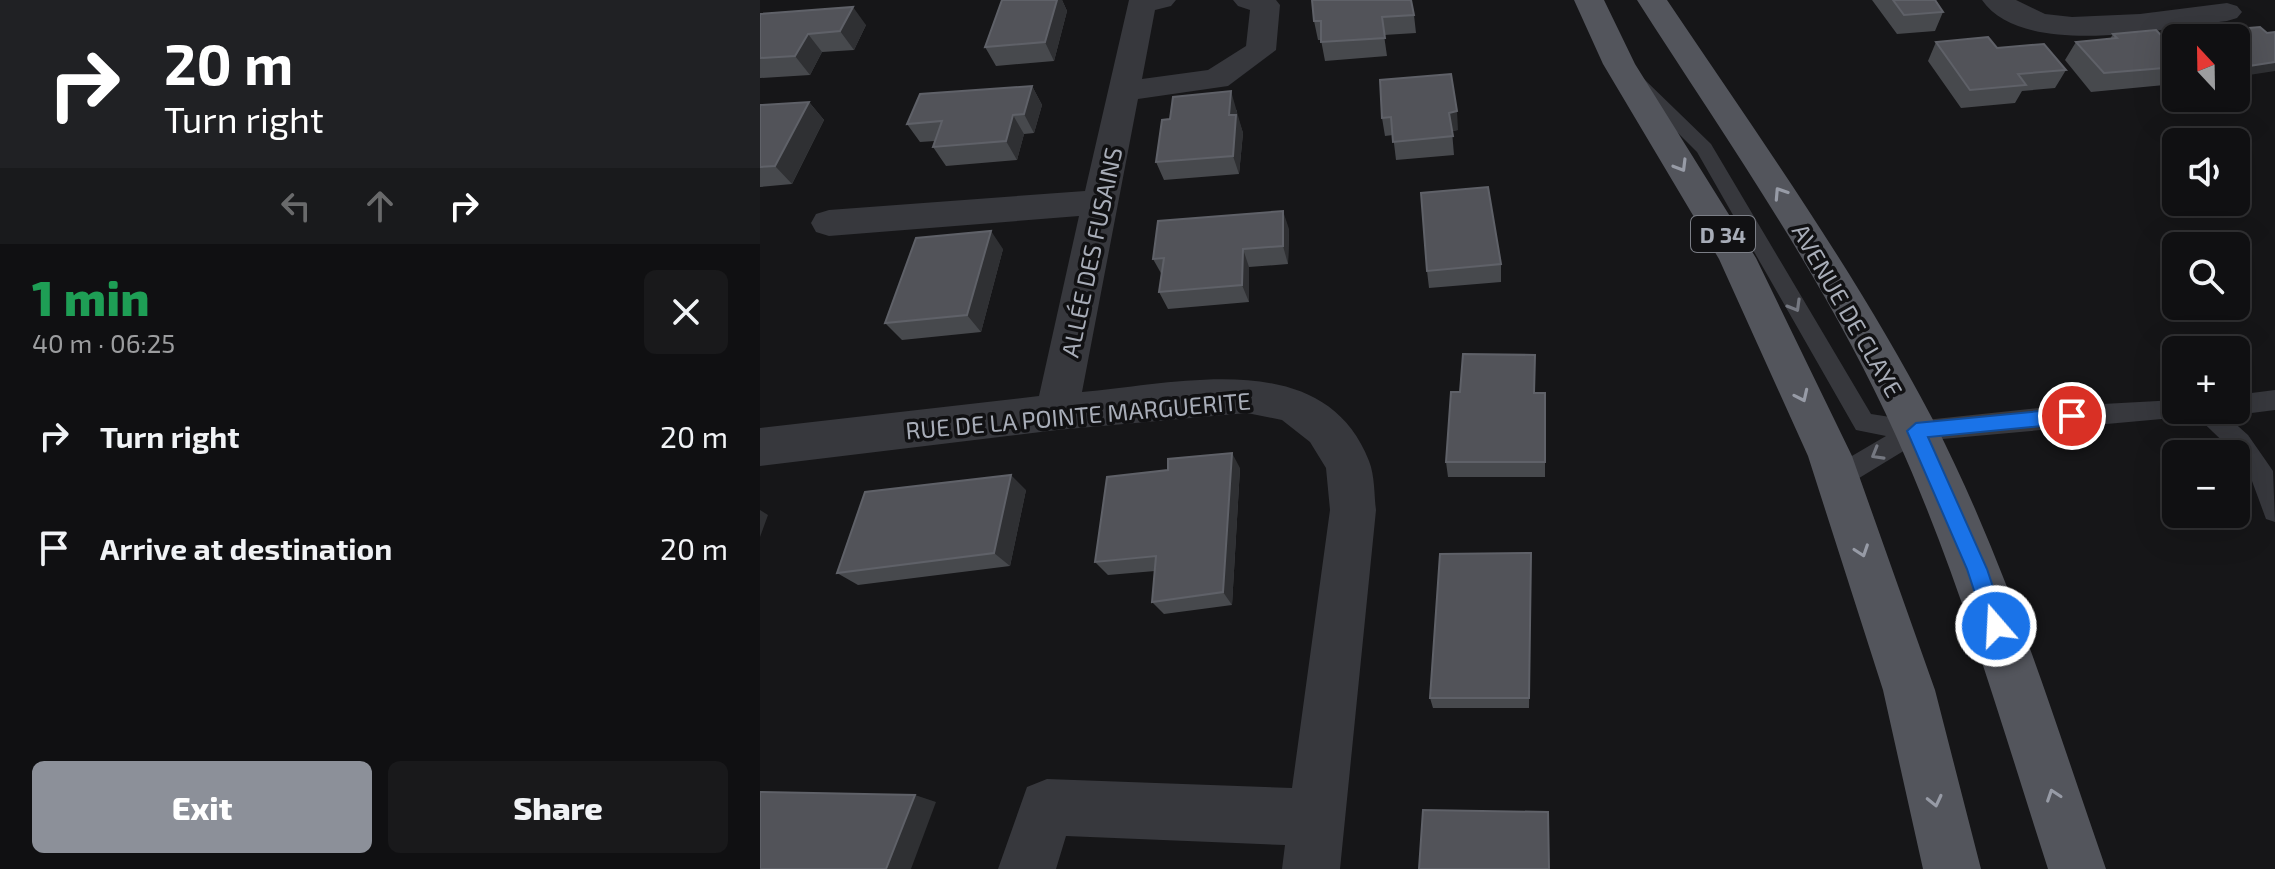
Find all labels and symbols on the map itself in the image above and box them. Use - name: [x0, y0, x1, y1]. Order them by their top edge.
- north arrow: [2162, 24, 2250, 112]
- street label: ALLÉE DES FUSAINS: [1055, 144, 1127, 360]
- one-way arrow: [1671, 157, 1687, 172]
- one-way arrow: [1774, 188, 1789, 202]
- road number: D 34: [1691, 216, 1755, 252]
- street label: AVENUE DE CLAYE: [1787, 218, 1909, 402]
- one-way arrow: [1785, 297, 1801, 312]
- pin: [2038, 382, 2106, 450]
- street label: RUE DE LA POINTE MARGUERITE: [904, 385, 1252, 445]
- one-way arrow: [1792, 387, 1808, 402]
- one-way arrow: [1871, 444, 1886, 460]
- one-way arrow: [1852, 544, 1868, 558]
- position arrow: [1954, 584, 2038, 668]
- one-way arrow: [2046, 789, 2062, 803]
- one-way arrow: [1926, 793, 1943, 807]

